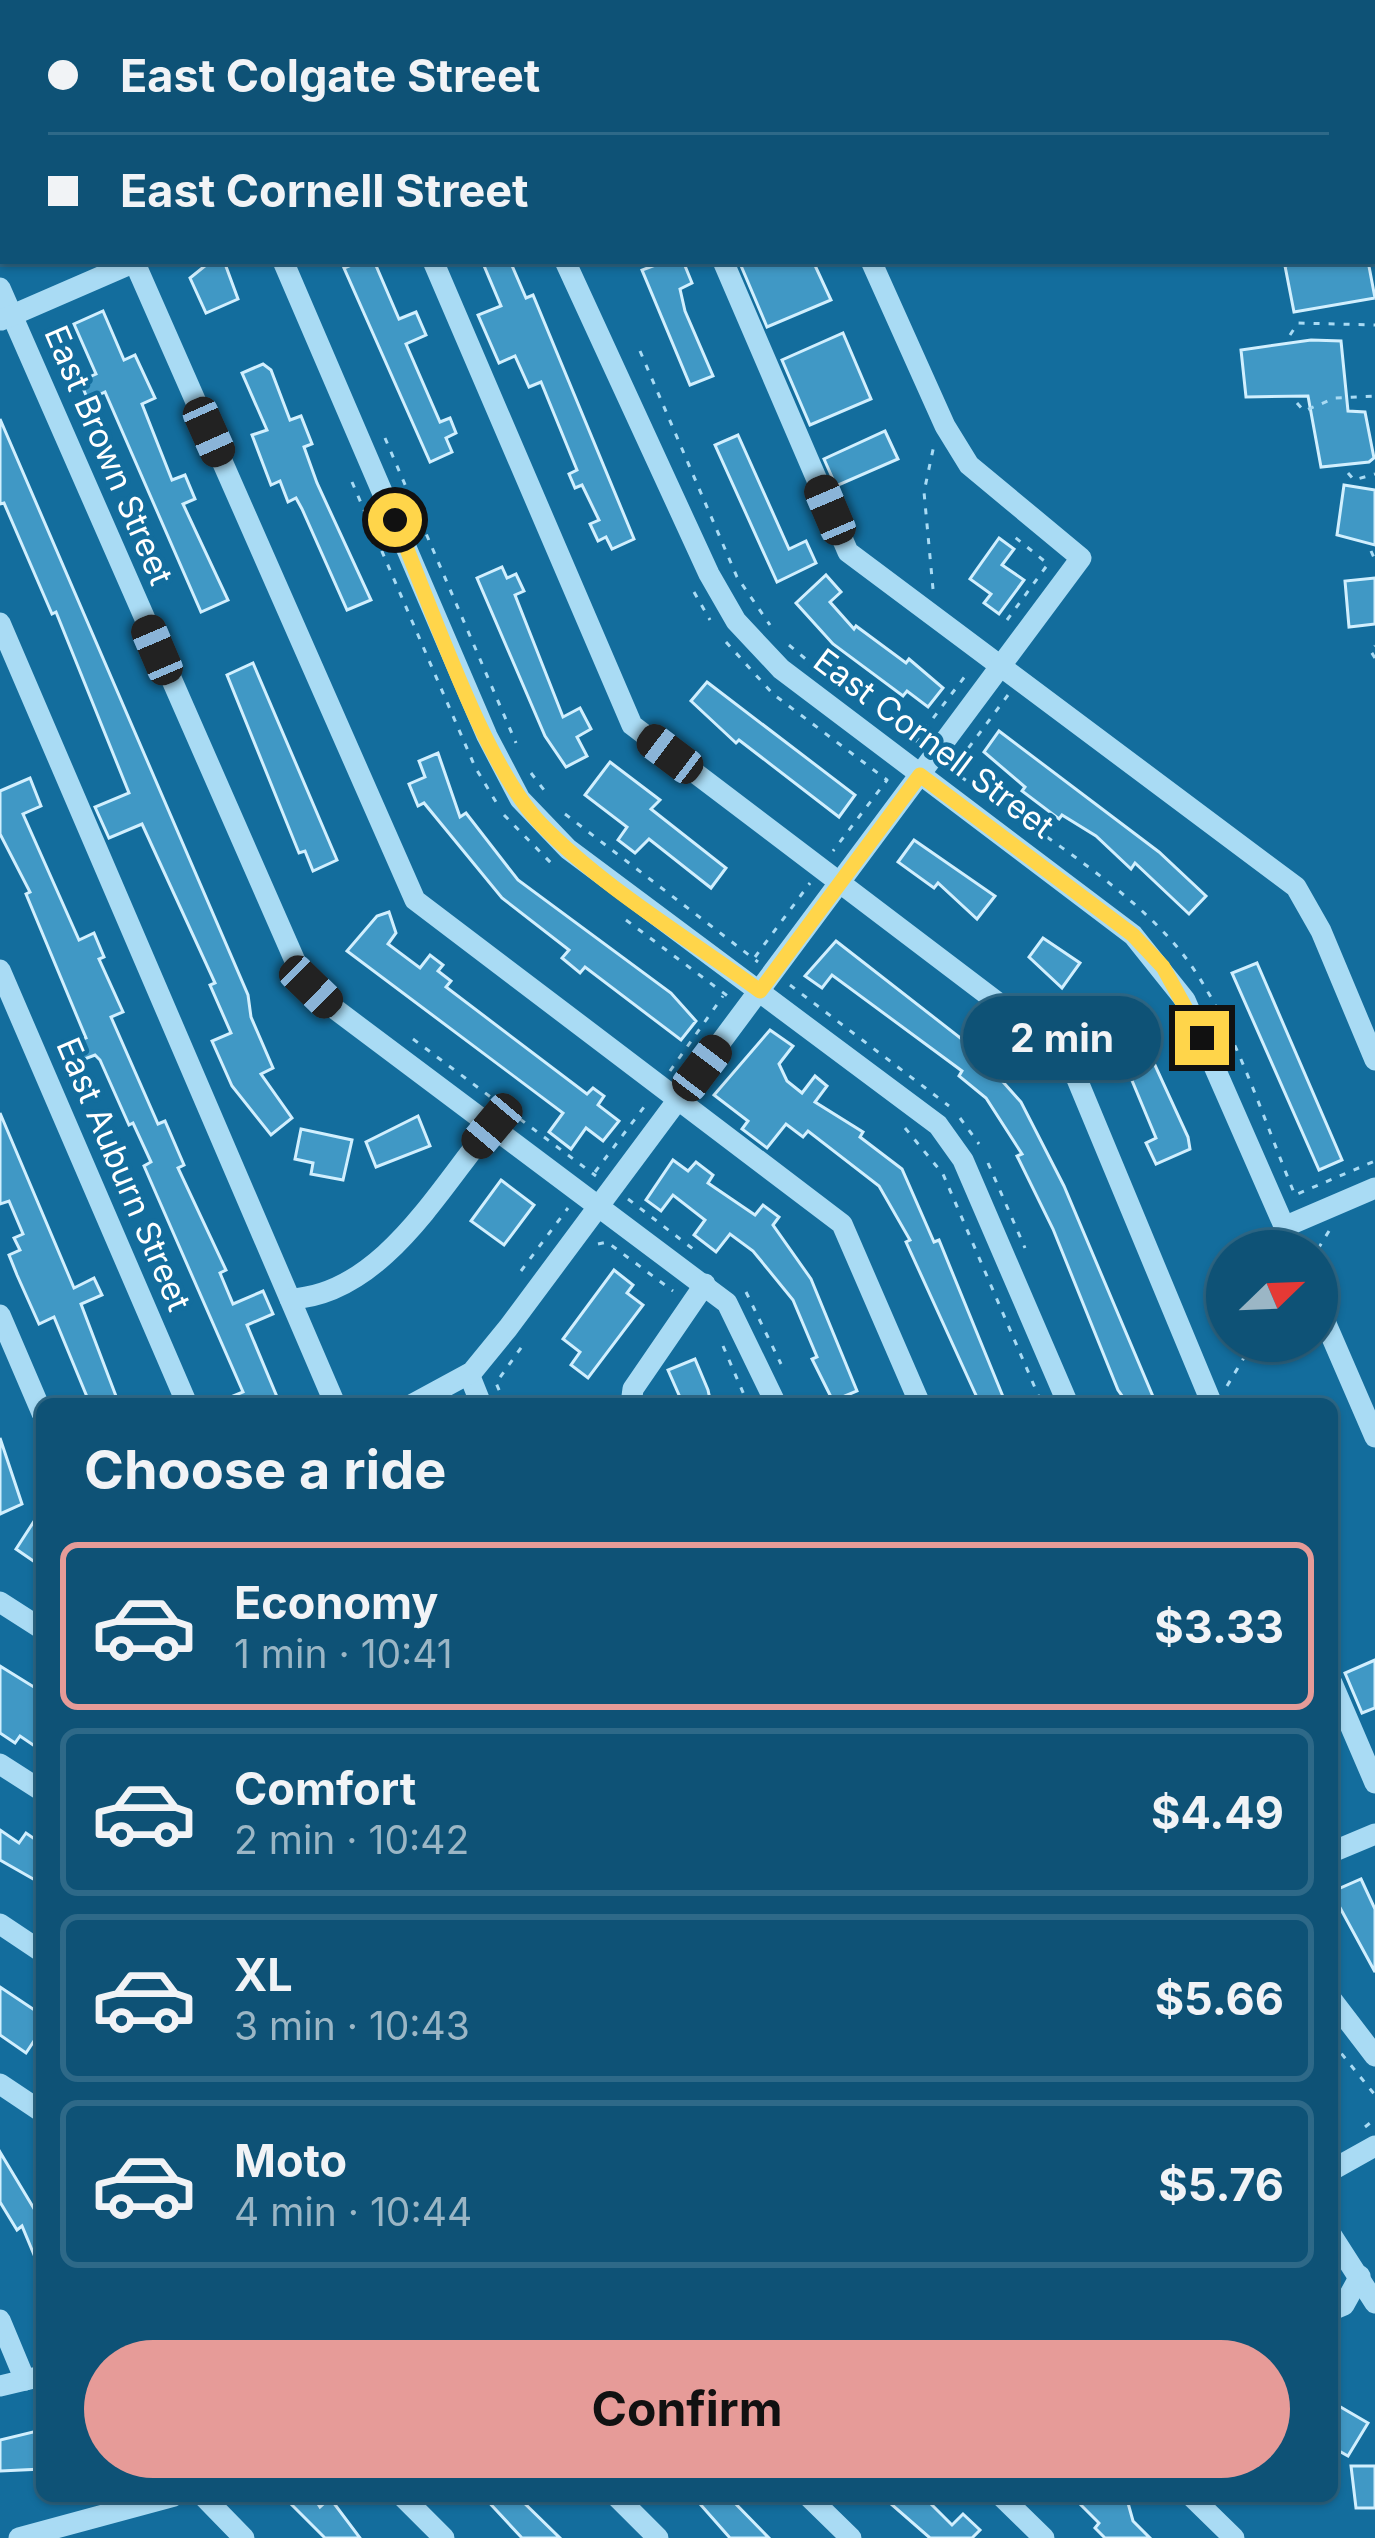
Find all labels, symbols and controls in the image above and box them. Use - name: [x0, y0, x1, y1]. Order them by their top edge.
- text: East Colgate Street: [120, 48, 540, 103]
- text: East Cornell Street: [120, 163, 528, 218]
- street label: East Brown Street: [36, 319, 182, 591]
- car: [178, 392, 240, 472]
- car: [799, 470, 861, 550]
- route start: [368, 493, 422, 547]
- car: [126, 610, 188, 690]
- street label: East Cornell Street: [806, 640, 1062, 846]
- car: [630, 718, 710, 790]
- car: [273, 949, 349, 1025]
- callout: 2 min: [962, 996, 1160, 1080]
- route end: [1175, 1011, 1229, 1065]
- text: 2 min: [1010, 1014, 1114, 1061]
- car: [666, 1028, 738, 1108]
- street label: East Auburn Street: [48, 1031, 200, 1317]
- car: [455, 1087, 529, 1165]
- north arrow: [1206, 1230, 1338, 1362]
- map controls: [1206, 1230, 1338, 1362]
- text: Choose a ride: [84, 1437, 446, 1502]
- icon: car: [90, 1572, 198, 1680]
- text: Economy: [234, 1575, 438, 1630]
- text: $3.33: [1154, 1599, 1284, 1654]
- text: 1 min · 10:41: [234, 1630, 453, 1677]
- icon: car: [90, 1758, 198, 1866]
- text: Comfort: [234, 1761, 416, 1816]
- text: $4.49: [1151, 1785, 1284, 1840]
- text: 2 min · 10:42: [234, 1816, 469, 1863]
- icon: car: [90, 1944, 198, 2052]
- text: XL: [234, 1947, 293, 2002]
- text: $5.66: [1155, 1971, 1284, 2026]
- text: 3 min · 10:43: [234, 2002, 470, 2049]
- icon: car: [90, 2130, 198, 2238]
- text: Moto: [234, 2133, 347, 2188]
- text: $5.76: [1158, 2157, 1284, 2212]
- text: 4 min · 10:44: [234, 2188, 472, 2235]
- button: Confirm: [84, 2340, 1290, 2478]

